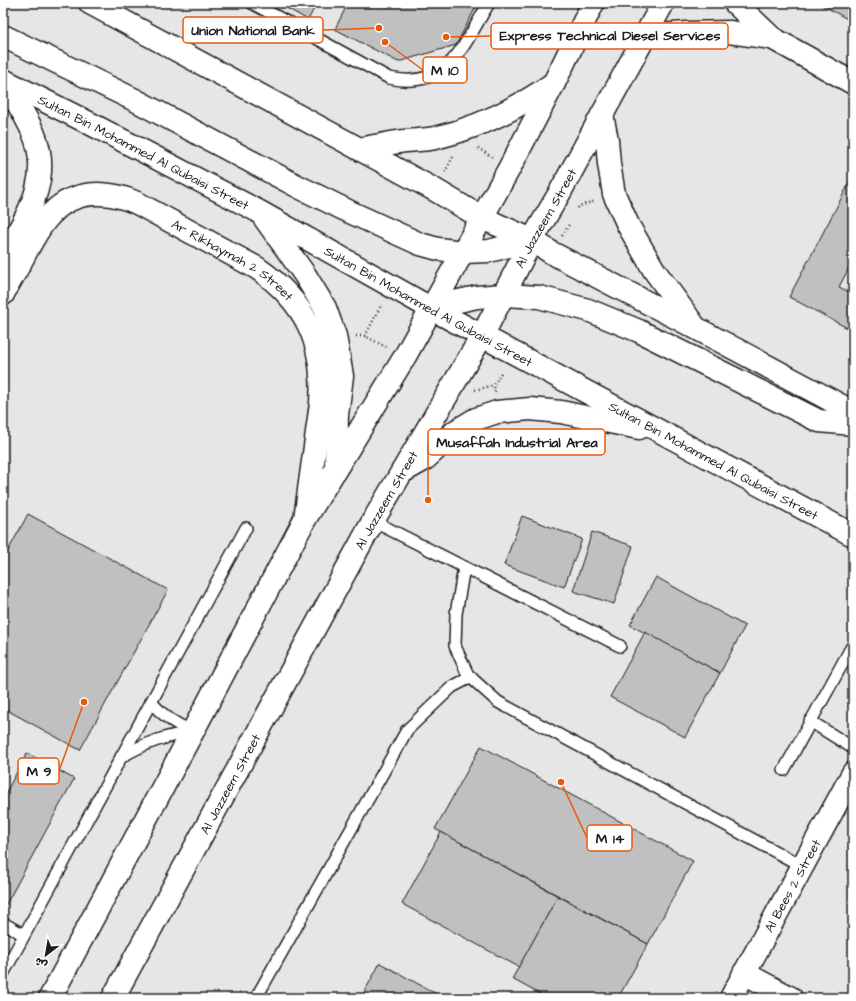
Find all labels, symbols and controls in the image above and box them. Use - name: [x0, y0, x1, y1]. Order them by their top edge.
- callout: Union National Bank: [183, 17, 323, 43]
- text: Union National Bank: [191, 21, 315, 41]
- callout: Express Technical Diesel Services: [491, 23, 728, 49]
- text: Express Technical Diesel Services: [500, 26, 720, 46]
- callout: M 10: [423, 57, 467, 83]
- text: M 10: [431, 61, 459, 81]
- street label: Sultan Bin Mohammed Al Qubaisi Street: [35, 91, 252, 215]
- street label: Al Jazzeem Street: [511, 165, 582, 271]
- street label: Ar Rikhaymah 2 Street: [168, 215, 298, 305]
- street label: Sultan Bin Mohammed Al Qubaisi Street: [321, 242, 536, 372]
- street label: Sultan Bin Mohammed Al Qubaisi Street: [605, 398, 822, 525]
- callout: Musaffah Industrial Area: [428, 429, 605, 455]
- text: Musaffah Industrial Area: [436, 433, 599, 453]
- street label: Al Jazzeem Street: [351, 447, 423, 553]
- street label: Al Jazzeem Street: [196, 730, 266, 838]
- callout: M 9: [18, 758, 59, 784]
- text: M 9: [26, 762, 52, 782]
- callout: M 14: [587, 825, 632, 851]
- text: M 14: [596, 829, 625, 849]
- street label: Al Bees 2 Street: [760, 836, 826, 936]
- north arrow: [26, 935, 66, 975]
- text: ش: [32, 954, 50, 973]

